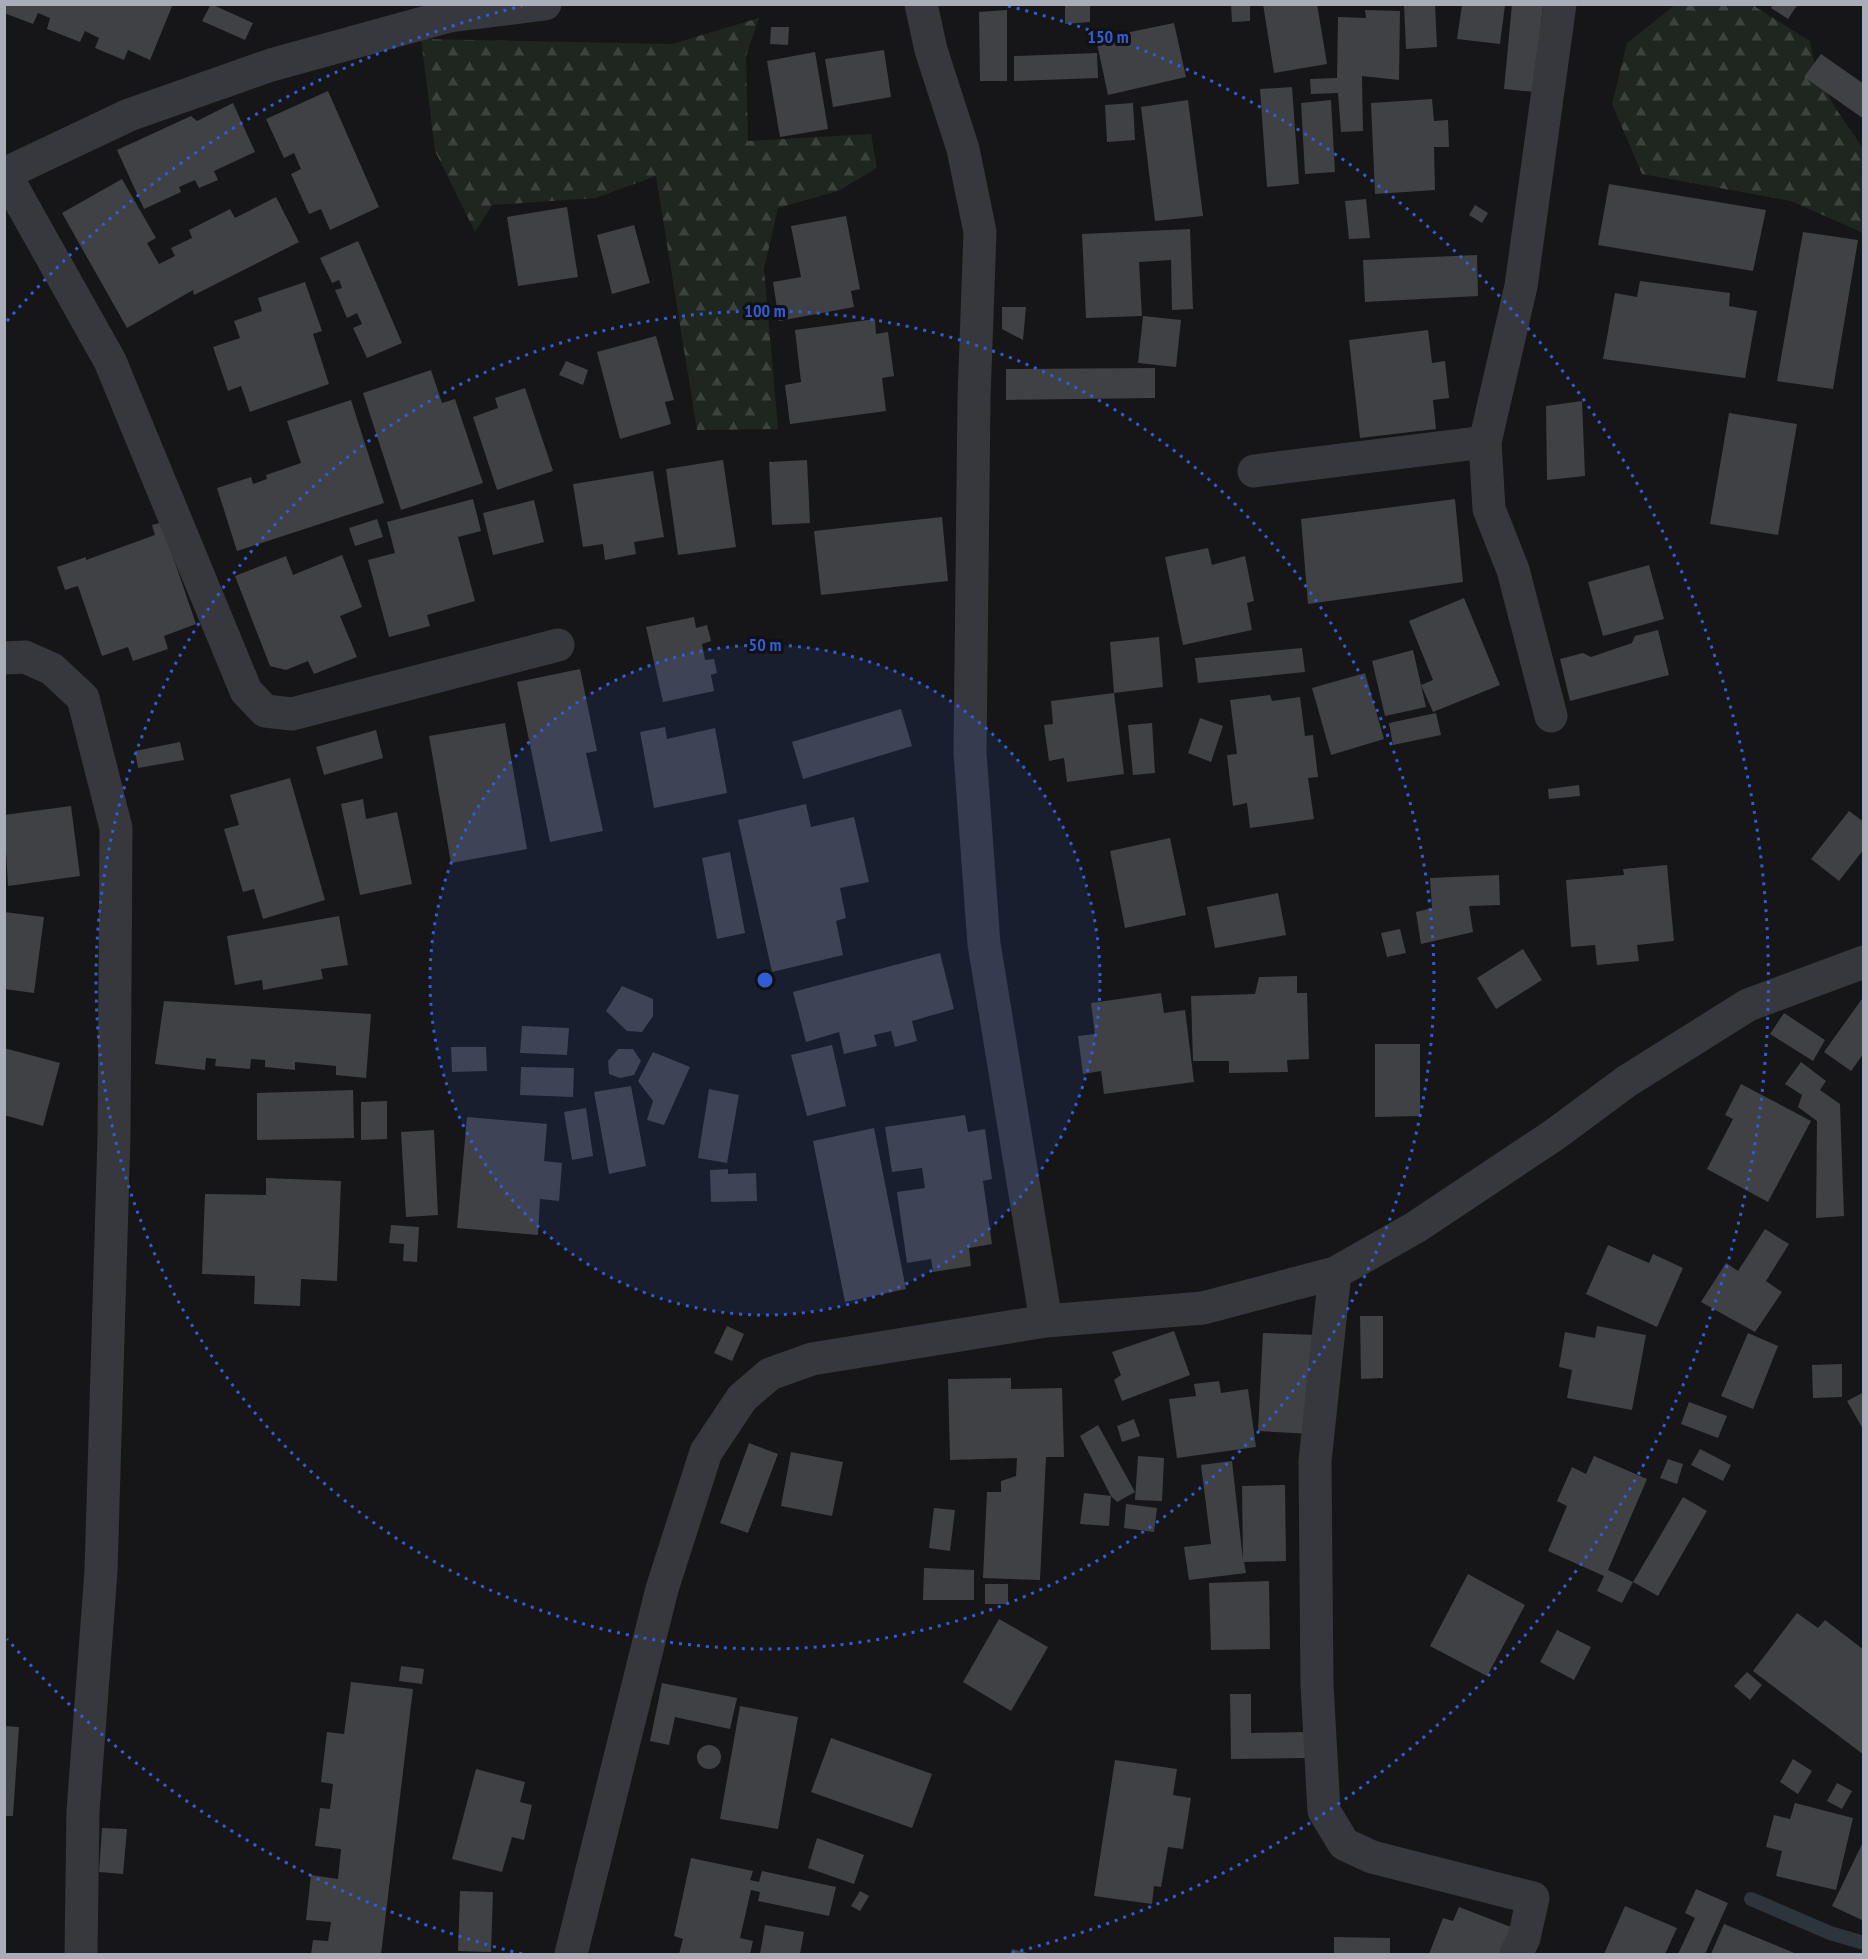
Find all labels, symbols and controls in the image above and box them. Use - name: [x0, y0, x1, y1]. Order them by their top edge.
- text: 150 m: [1087, 25, 1129, 48]
- text: 100 m: [744, 299, 786, 322]
- text: 50 m: [749, 633, 781, 656]
- centre of rings: [755, 970, 775, 990]

